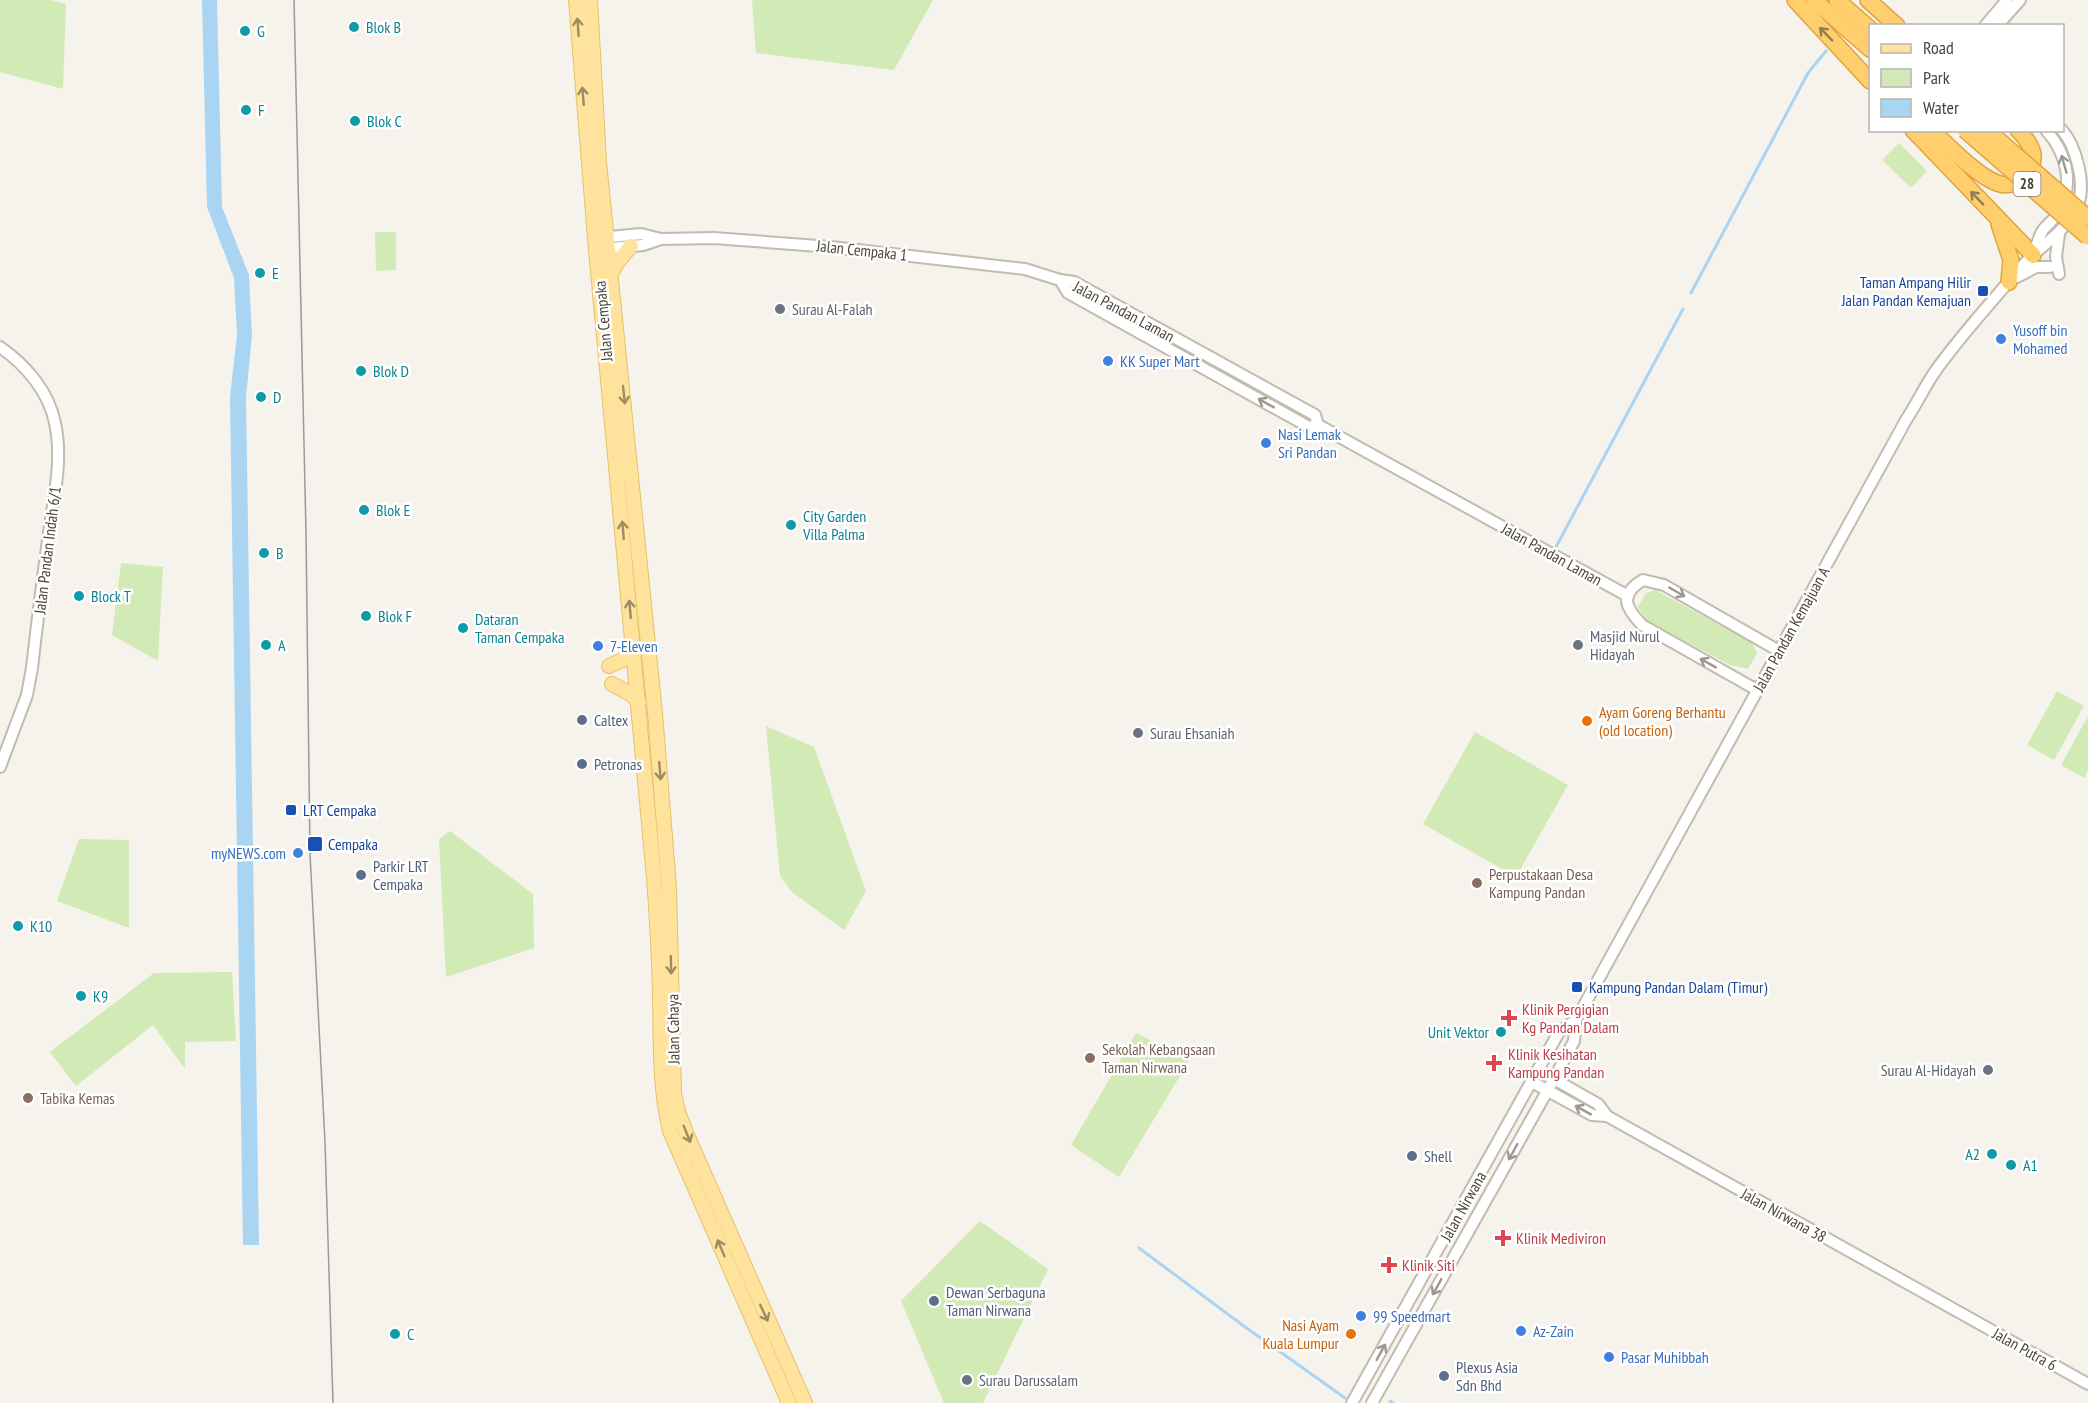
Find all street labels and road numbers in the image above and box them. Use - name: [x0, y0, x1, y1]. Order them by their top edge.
- road number: 28: [2014, 172, 2040, 196]
- street label: Jalan Cempaka 1: [815, 235, 908, 265]
- street label: Jalan Pandan Laman: [1069, 276, 1178, 346]
- street label: Jalan Cempaka: [590, 280, 617, 363]
- street label: Jalan Pandan Indah 6/1: [29, 485, 65, 616]
- street label: Jalan Pandan Laman: [1498, 518, 1606, 590]
- street label: Jalan Pandan Kemajuan A: [1748, 563, 1834, 696]
- street label: Jalan Cahaya: [662, 994, 684, 1065]
- street label: Jalan Nirwana: [1435, 1168, 1490, 1245]
- street label: Jalan Nirwana 38: [1737, 1183, 1830, 1247]
- street label: Jalan Putra 6: [1989, 1323, 2061, 1375]

